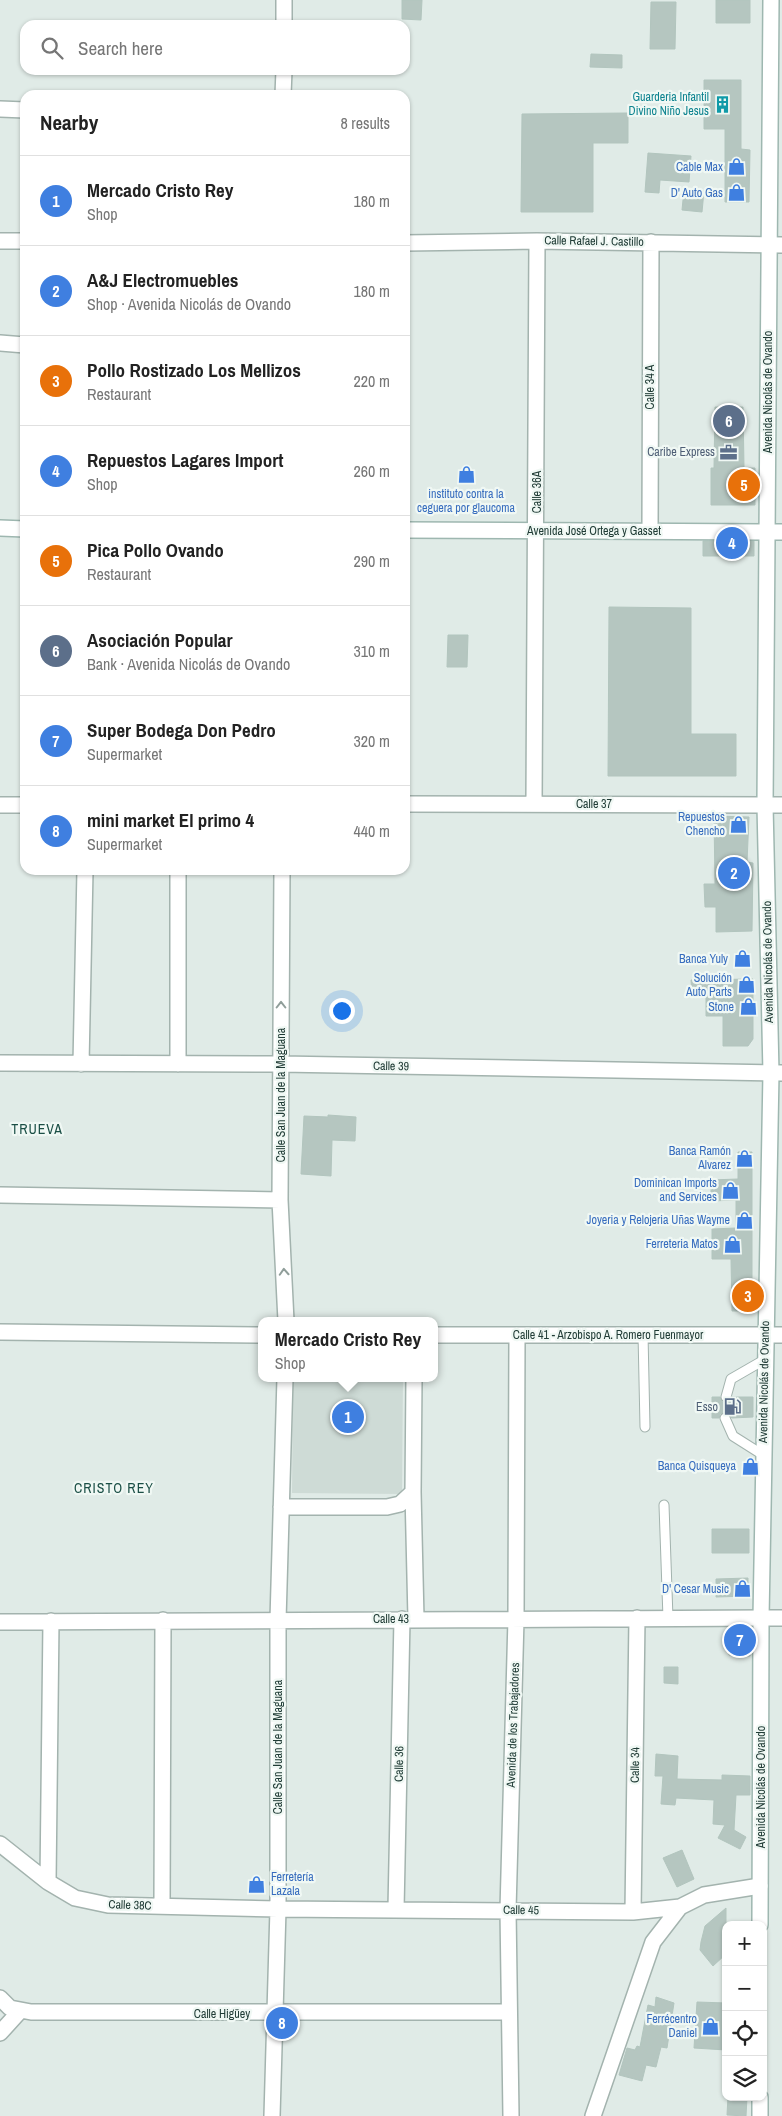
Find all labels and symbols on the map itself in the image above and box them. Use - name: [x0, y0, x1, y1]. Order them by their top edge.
- place label: Guarderia Infantil Divino Niño Jesus: [629, 89, 709, 119]
- building icon: Guarderia Infantil Divino Niño Jesus: [713, 94, 733, 114]
- shop icon: Cable Max: [727, 157, 747, 177]
- place label: Cable Max: [676, 159, 723, 175]
- shop icon: D' Auto Gas: [727, 183, 747, 203]
- place label: D' Auto Gas: [671, 185, 723, 201]
- street label: Calle Rafael J. Castillo: [544, 232, 644, 250]
- street label: Avenida Nicolás de Ovando: [760, 331, 776, 454]
- street label: Calle 34 A: [642, 364, 658, 409]
- pin: 6: [713, 402, 745, 440]
- office icon: Caribe Express: [719, 442, 739, 462]
- place label: Caribe Express: [647, 444, 715, 460]
- shop icon: instituto contra la ceguera por glaucoma: [456, 465, 476, 485]
- pin: 5: [728, 466, 760, 504]
- street label: Calle 36A: [529, 470, 545, 513]
- place label: instituto contra la ceguera por glaucoma: [417, 486, 515, 516]
- street label: Avenida José Ortega y Gasset: [526, 523, 661, 539]
- pin: 4: [716, 524, 748, 562]
- street label: Calle 37: [576, 796, 613, 812]
- place label: Repuestos Chencho: [678, 809, 725, 839]
- shop icon: Repuestos Chencho: [729, 814, 749, 834]
- pin: 2: [718, 854, 750, 892]
- street label: Avenida Nicolás de Ovando: [759, 901, 777, 1024]
- shop icon: Banca Yuly: [732, 949, 752, 969]
- place label: Banca Yuly: [679, 951, 728, 967]
- place label: Solución Auto Parts: [685, 970, 732, 1000]
- shop icon: Solución Auto Parts: [736, 975, 756, 995]
- shop icon: Stone: [738, 997, 758, 1017]
- your location: [329, 998, 355, 1024]
- place label: Stone: [708, 999, 734, 1015]
- one-way arrow: [276, 1000, 286, 1008]
- street label: Calle San Juan de la Maguana: [273, 1027, 289, 1162]
- street label: Calle 39: [373, 1058, 409, 1074]
- district label: TRUEVA: [11, 1120, 63, 1138]
- place label: Banca Ramón Alvarez: [669, 1143, 731, 1173]
- shop icon: Banca Ramón Alvarez: [735, 1148, 755, 1168]
- place label: Dominican Imports and Services: [634, 1175, 717, 1205]
- shop icon: Dominican Imports and Services: [721, 1180, 741, 1200]
- shop icon: Joyeria y Relojeria Uñas Wayme: [734, 1210, 754, 1230]
- place label: Joyeria y Relojeria Uñas Wayme: [587, 1212, 730, 1228]
- shop icon: Ferreteria Matos: [722, 1234, 742, 1254]
- place label: Ferreteria Matos: [646, 1236, 718, 1252]
- one-way arrow: [278, 1268, 289, 1276]
- pin: 3: [732, 1277, 764, 1315]
- street label: Avenida Nicolás de Ovando: [755, 1321, 773, 1444]
- street label: Calle 41 - Arzobispo A. Romero Fuenmayor: [513, 1327, 704, 1343]
- fuel station icon: Esso: [722, 1397, 742, 1417]
- pin: 1: [332, 1398, 364, 1436]
- place label: Esso: [696, 1399, 718, 1415]
- shop icon: Banca Quisqueya: [740, 1456, 760, 1476]
- place label: Banca Quisqueya: [658, 1458, 737, 1474]
- district label: CRISTO REY: [74, 1479, 154, 1497]
- shop icon: D' Cesar Music: [733, 1579, 753, 1599]
- place label: D' Cesar Music: [662, 1581, 729, 1597]
- street label: Calle 43: [373, 1611, 409, 1627]
- pin: 7: [724, 1621, 756, 1659]
- street label: Avenida de los Trabajadores: [503, 1662, 523, 1789]
- street label: Calle San Juan de la Maguana: [270, 1679, 286, 1814]
- street label: Avenida Nicolás de Ovando: [753, 1726, 769, 1849]
- street label: Calle 36: [391, 1746, 407, 1782]
- street label: Calle 34: [627, 1746, 643, 1783]
- place label: Ferretería Lazala: [271, 1869, 314, 1899]
- shop icon: Ferretería Lazala: [247, 1874, 267, 1894]
- street label: Calle 38C: [108, 1896, 152, 1914]
- street label: Calle 45: [503, 1902, 540, 1918]
- pin: 8: [266, 2004, 298, 2042]
- street label: Calle Higüey: [194, 2006, 250, 2022]
- place label: Ferrécentro Daniel: [647, 2011, 697, 2041]
- shop icon: Ferrécentro Daniel: [701, 2016, 721, 2036]

